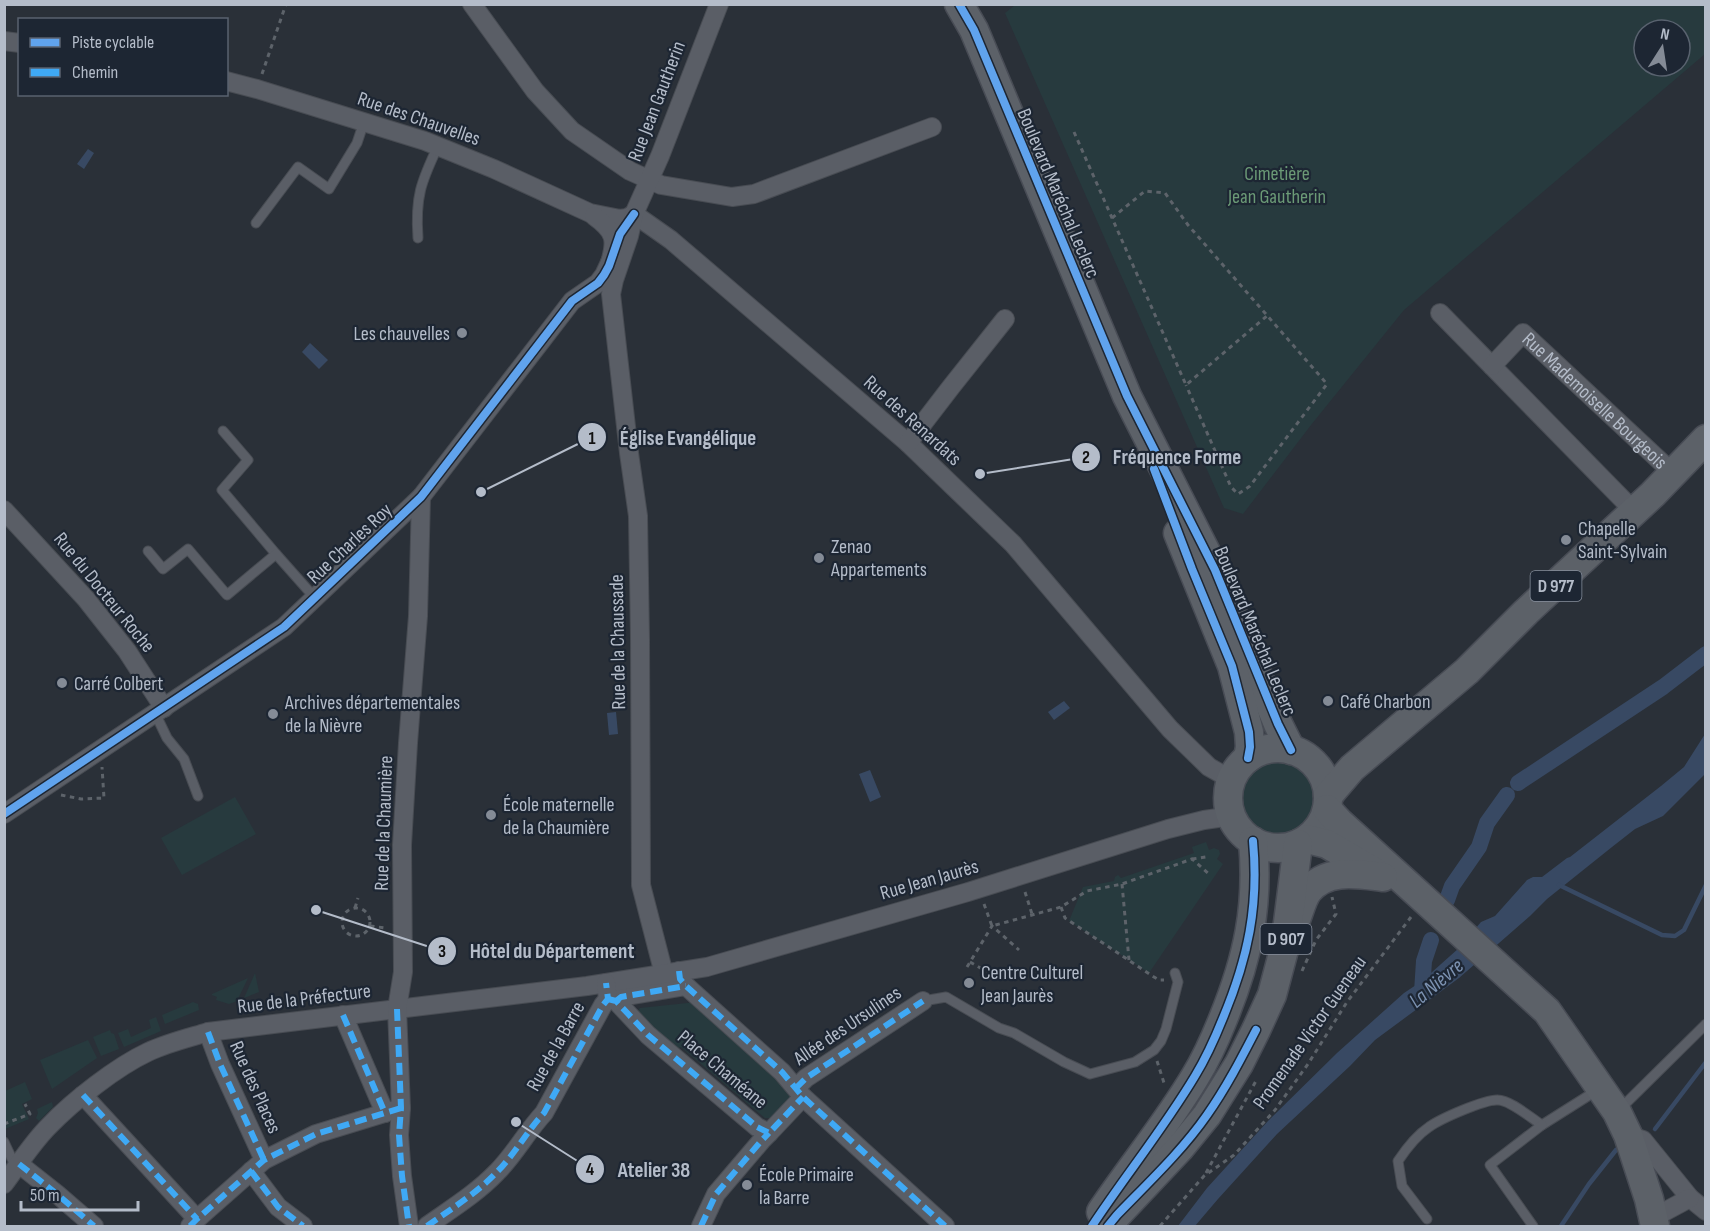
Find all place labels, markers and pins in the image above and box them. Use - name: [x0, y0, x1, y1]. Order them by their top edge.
- place label: Les chauvelles: [354, 322, 450, 346]
- marker: Les chauvelles: [455, 326, 469, 340]
- callout: Église Evangélique: [577, 418, 768, 457]
- callout: Fréquence Forme: [1071, 438, 1253, 477]
- place label: Chapelle Saint-Sylvain: [1578, 517, 1667, 564]
- marker: Chapelle Saint-Sylvain: [1559, 533, 1573, 547]
- place label: Zenao Appartements: [830, 535, 927, 582]
- marker: Zenao Appartements: [812, 551, 826, 565]
- place label: Carré Colbert: [74, 672, 163, 696]
- marker: Carré Colbert: [55, 676, 69, 690]
- place label: Café Charbon: [1340, 690, 1430, 714]
- place label: Archives départementales de la Nièvre: [284, 691, 460, 738]
- marker: Café Charbon: [1321, 694, 1335, 708]
- marker: Archives départementales de la Nièvre: [266, 707, 280, 721]
- place label: École maternelle de la Chaumière: [503, 793, 615, 840]
- marker: École maternelle de la Chaumière: [484, 808, 498, 822]
- callout: Hôtel du Département: [427, 931, 646, 970]
- place label: Centre Culturel Jean Jaurès: [980, 961, 1083, 1008]
- marker: Centre Culturel Jean Jaurès: [962, 976, 976, 990]
- callout: Atelier 38: [575, 1150, 702, 1189]
- place label: École Primaire la Barre: [759, 1163, 854, 1210]
- marker: École Primaire la Barre: [740, 1178, 754, 1192]

